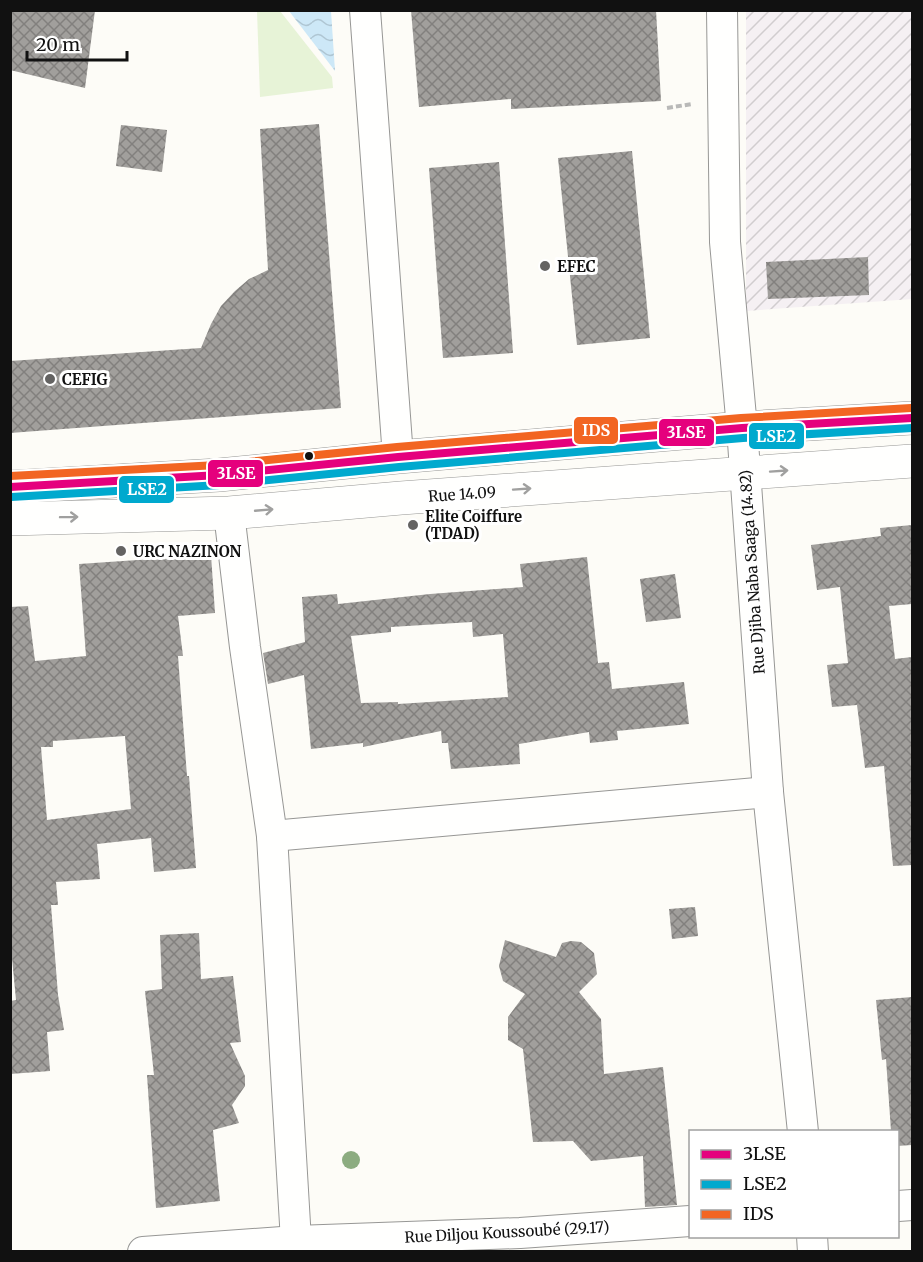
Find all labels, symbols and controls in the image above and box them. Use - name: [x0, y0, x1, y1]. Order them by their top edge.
- scale bar: [27, 24, 128, 62]
- text: 20 m: [36, 33, 80, 56]
- place label: EFEC: [557, 257, 596, 276]
- marker: EFEC: [538, 259, 552, 273]
- place label: CEFIG: [62, 370, 108, 389]
- marker: CEFIG: [43, 372, 57, 386]
- line badge: IDS: [573, 416, 619, 445]
- line badge: 3LSE: [658, 418, 715, 447]
- text: IDS: [582, 420, 610, 440]
- text: 3LSE: [667, 422, 706, 442]
- line badge: LSE2: [748, 422, 805, 450]
- text: LSE2: [756, 426, 796, 446]
- unlabelled marker: [303, 450, 315, 462]
- line badge: 3LSE: [207, 459, 264, 488]
- text: 3LSE: [217, 463, 256, 483]
- one-way arrow: [769, 465, 789, 476]
- street label: Rue Djiba Naba Saaga (14.82): [735, 469, 769, 675]
- line badge: LSE2: [118, 475, 175, 504]
- text: LSE2: [127, 479, 167, 499]
- street label: Rue 14.09: [428, 482, 496, 506]
- one-way arrow: [512, 484, 532, 495]
- one-way arrow: [253, 504, 273, 515]
- place label: Elite Coiffure (TDAD): [425, 507, 522, 543]
- one-way arrow: [58, 511, 78, 523]
- marker: Elite Coiffure (TDAD): [406, 518, 420, 532]
- place label: URC NAZINON: [133, 542, 241, 561]
- marker: URC NAZINON: [114, 544, 128, 558]
- legend: [689, 1130, 899, 1238]
- text: 3LSE: [743, 1142, 786, 1165]
- text: LSE2: [743, 1172, 787, 1195]
- text: IDS: [743, 1202, 774, 1225]
- street label: Rue Diljou Koussoubé (29.17): [404, 1217, 610, 1247]

